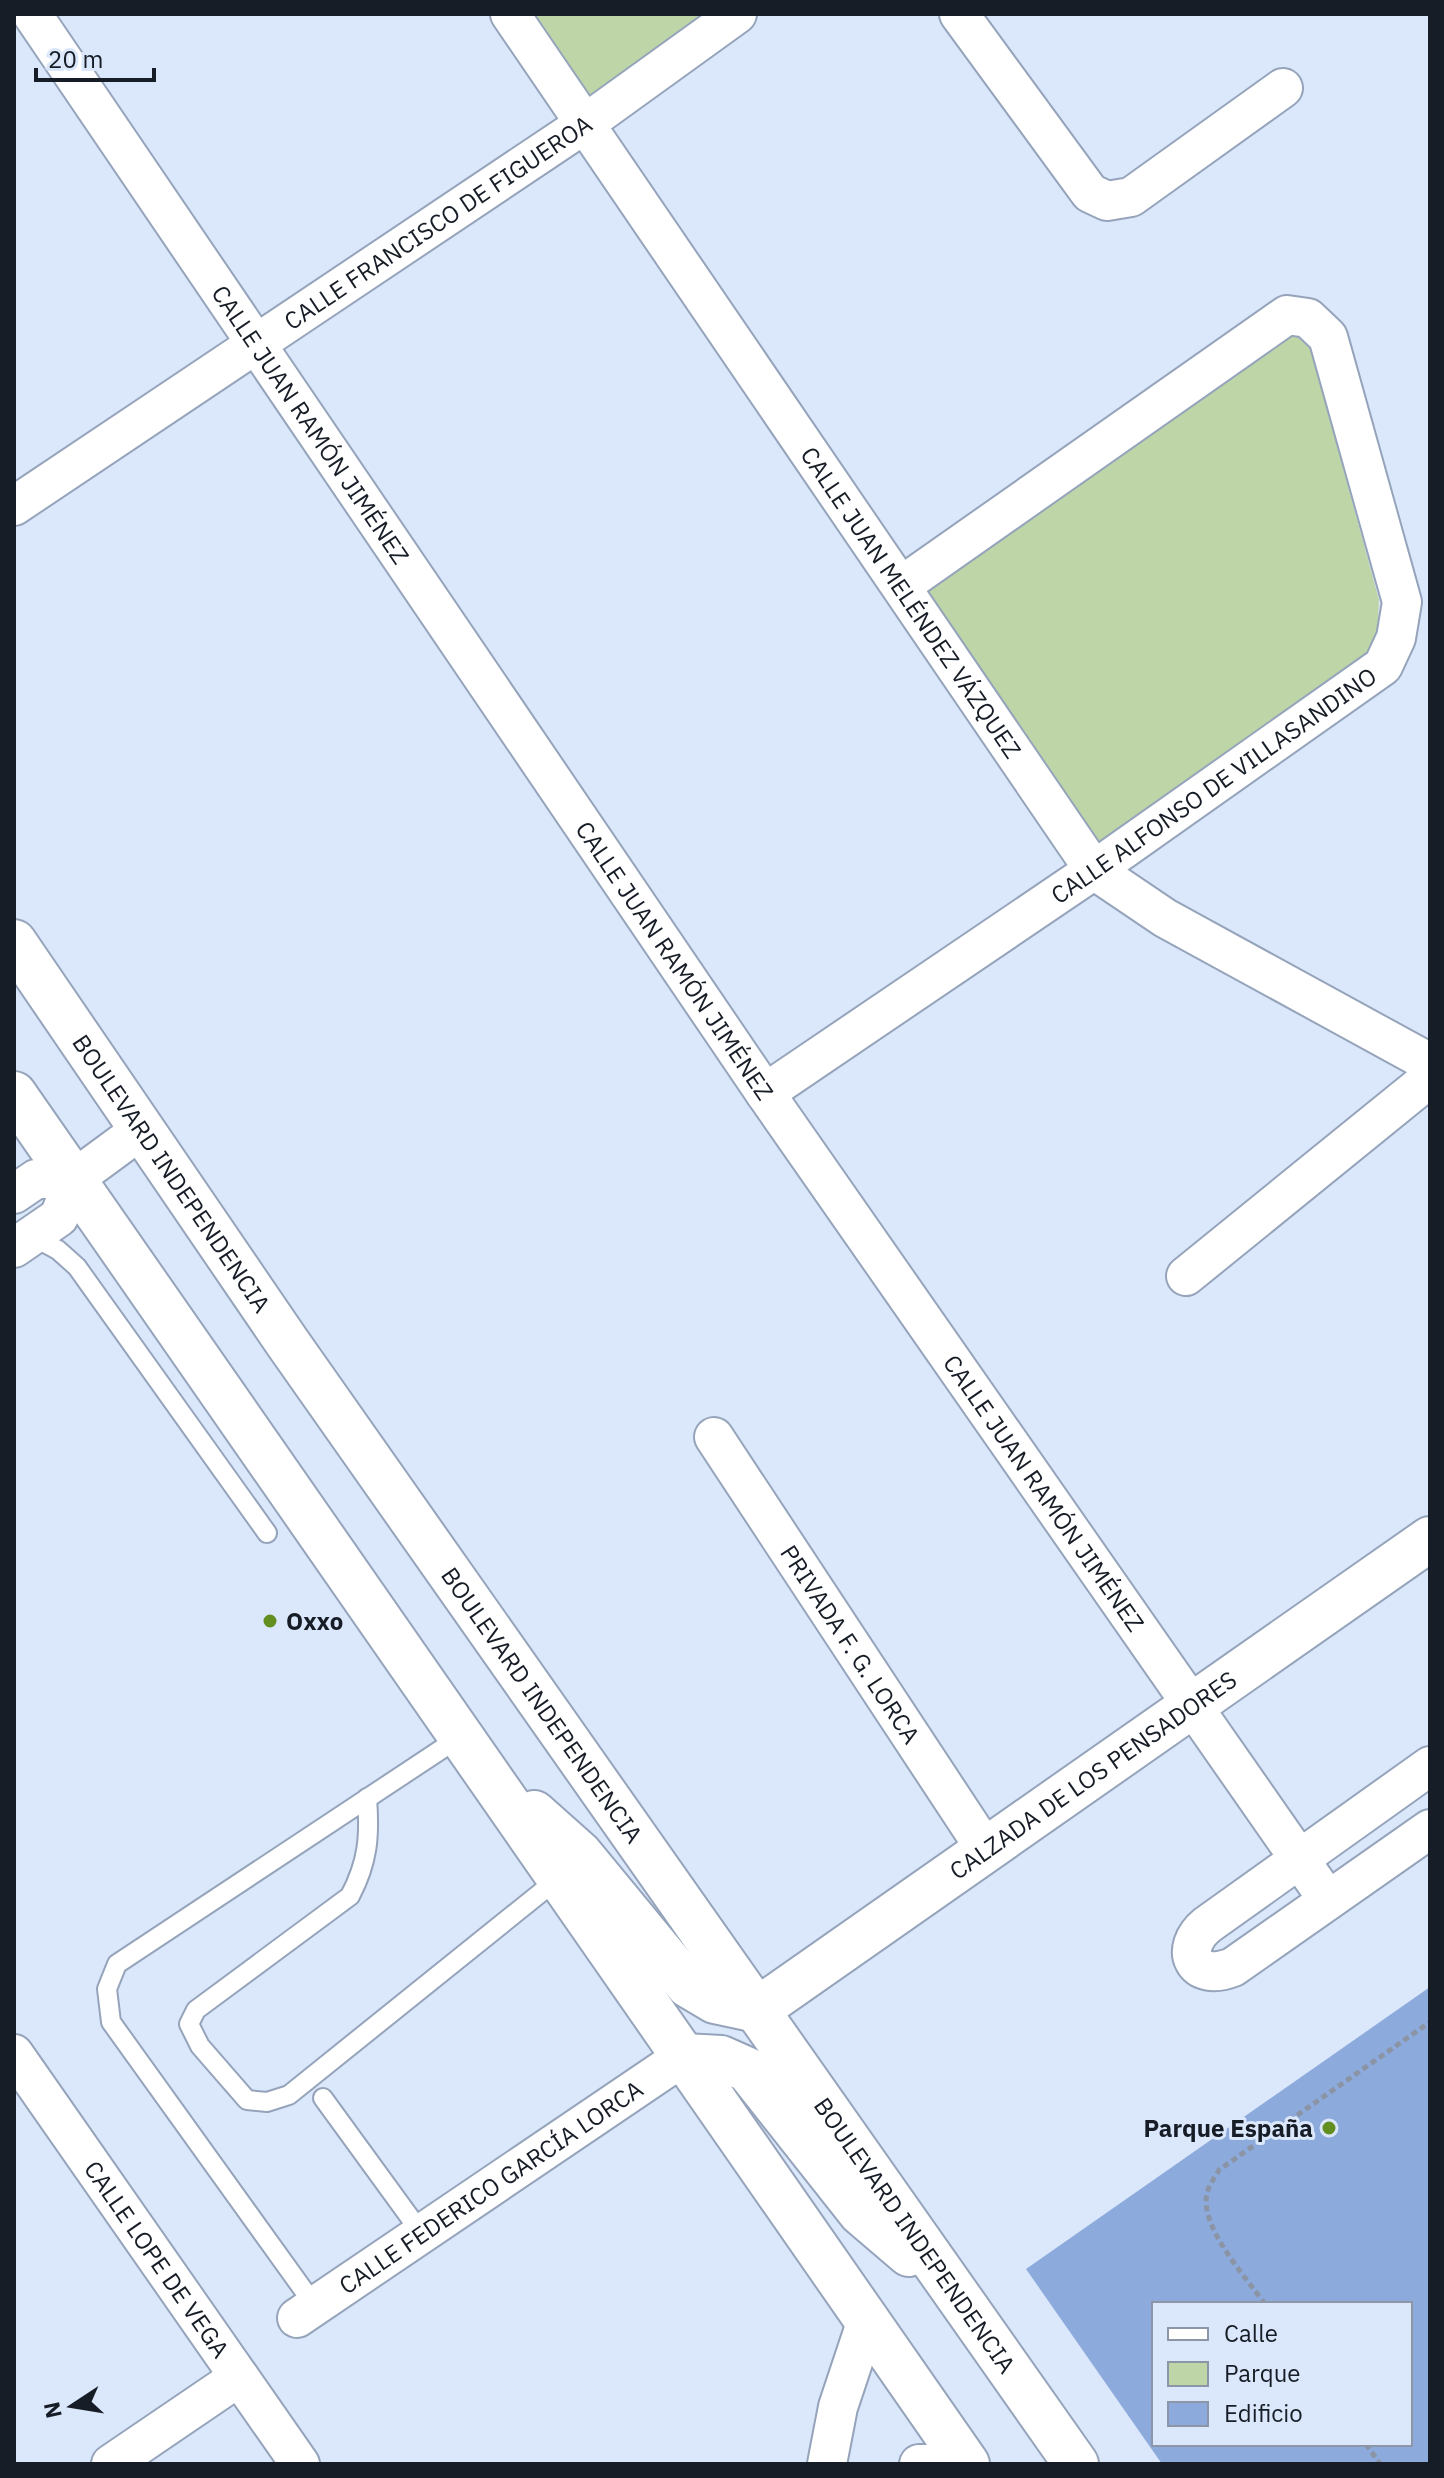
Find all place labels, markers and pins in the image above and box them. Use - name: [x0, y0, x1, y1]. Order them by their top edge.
- place label: Oxxo: [286, 1605, 343, 1637]
- marker: Oxxo: [261, 1612, 279, 1630]
- place label: Parque España: [1143, 2112, 1313, 2144]
- marker: Parque España: [1320, 2119, 1338, 2137]

